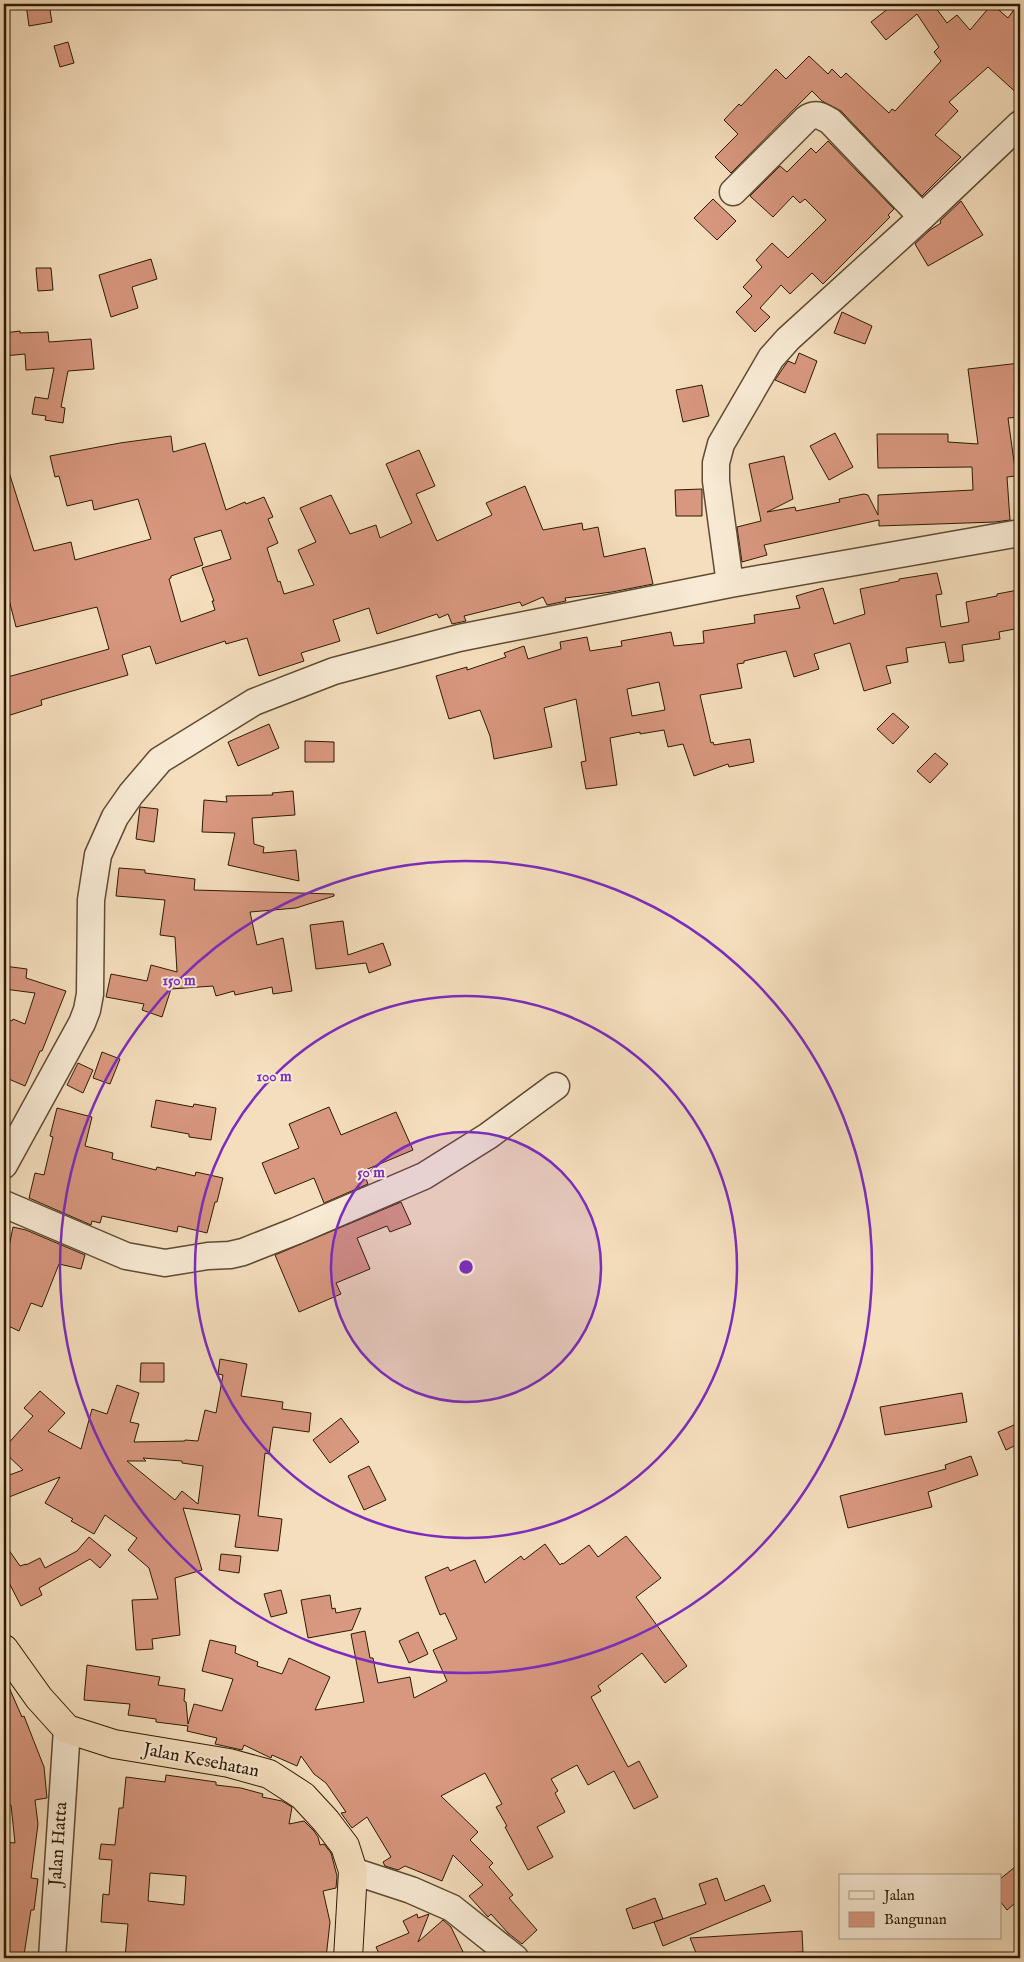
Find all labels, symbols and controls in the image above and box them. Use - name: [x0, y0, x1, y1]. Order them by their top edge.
- text: 150 m: [162, 971, 196, 990]
- text: 100 m: [256, 1067, 292, 1086]
- text: 50 m: [357, 1163, 385, 1182]
- centre of rings: [457, 1258, 475, 1276]
- street label: Jalan Kesehatan: [139, 1738, 261, 1784]
- street label: Jalan Hatta: [44, 1801, 73, 1889]
- legend: [839, 1874, 1002, 1940]
- text: Jalan: [882, 1886, 915, 1905]
- text: Bangunan: [884, 1910, 947, 1929]

